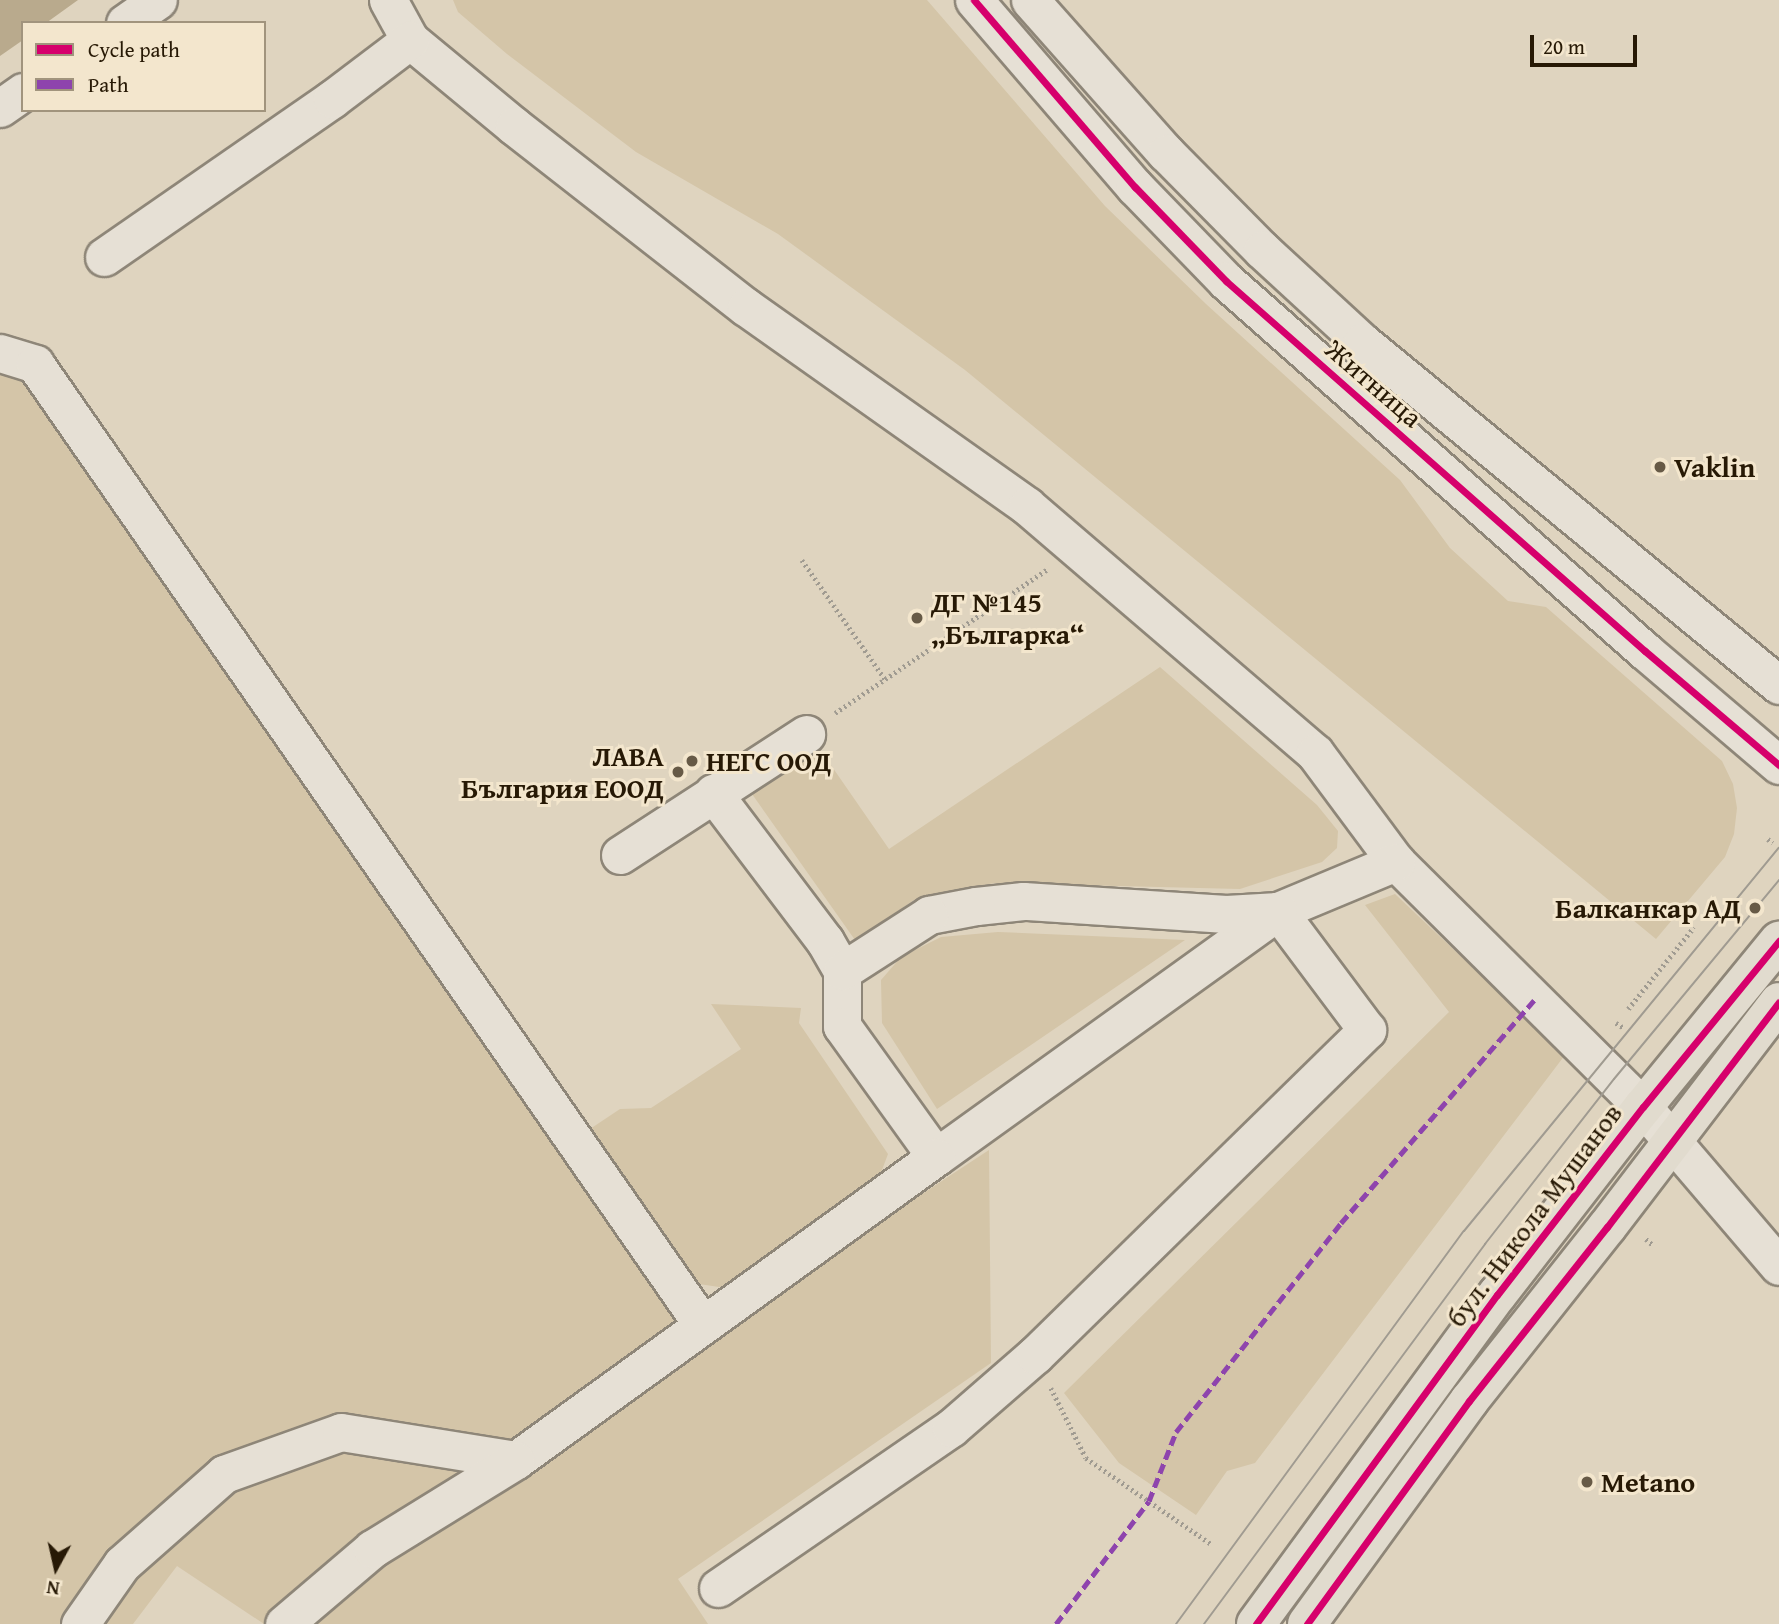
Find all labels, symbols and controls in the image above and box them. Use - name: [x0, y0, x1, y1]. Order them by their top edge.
- legend: [21, 21, 266, 112]
- scale bar: [1534, 21, 1641, 65]
- text: 20 m: [1543, 31, 1585, 62]
- text: Cycle path: [88, 34, 180, 65]
- text: Path: [88, 69, 128, 100]
- street label: Житница: [1319, 332, 1429, 434]
- place label: Vaklin: [1674, 450, 1755, 484]
- marker: Vaklin: [1652, 459, 1668, 475]
- place label: ДГ №145 „Българка“: [931, 585, 1084, 651]
- marker: ДГ №145 „Българка“: [909, 610, 925, 626]
- place label: ЛАВА България ЕООД: [461, 739, 664, 805]
- place label: НЕГС ООД: [706, 744, 832, 778]
- marker: НЕГС ООД: [684, 753, 700, 769]
- marker: ЛАВА България ЕООД: [670, 764, 686, 780]
- place label: Балканкар АД: [1555, 891, 1741, 925]
- marker: Балканкар АД: [1747, 900, 1763, 916]
- street label: бул. Никола Мушанов: [1439, 1097, 1629, 1333]
- place label: Metano: [1601, 1465, 1695, 1499]
- marker: Metano: [1579, 1474, 1595, 1490]
- north arrow: [21, 1533, 91, 1603]
- text: N: [45, 1574, 61, 1604]

